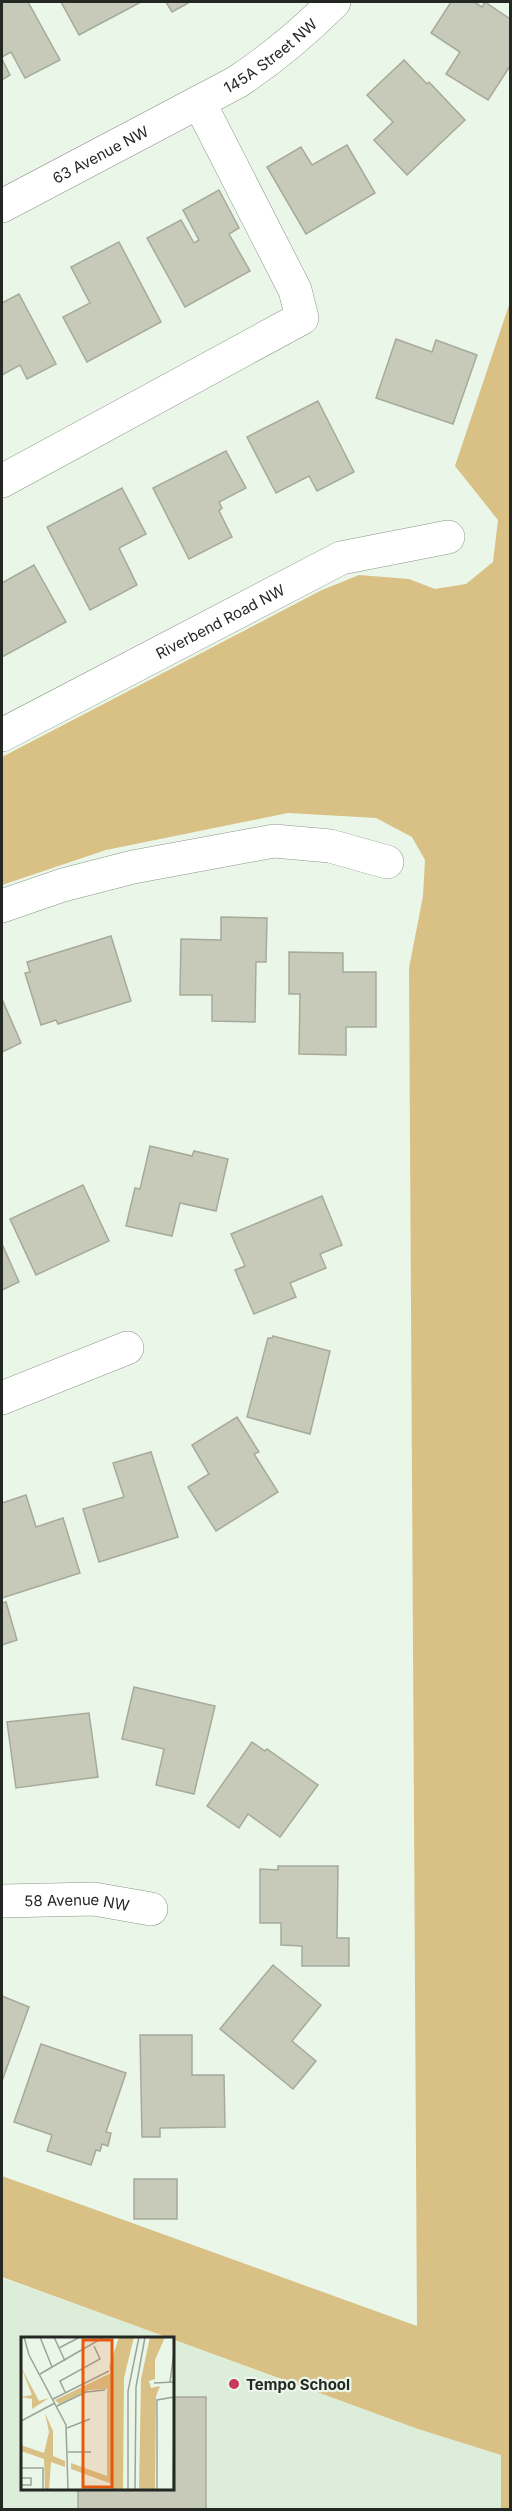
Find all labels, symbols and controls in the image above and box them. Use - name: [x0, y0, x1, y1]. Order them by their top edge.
- street label: 145A Street NW: [220, 14, 321, 97]
- street label: 63 Avenue NW: [49, 121, 152, 187]
- street label: Riverbend Road NW: [152, 580, 288, 663]
- street label: 58 Avenue NW: [24, 1889, 131, 1915]
- inset map: [21, 2337, 174, 2490]
- place label: Tempo School: [246, 2375, 350, 2394]
- marker: Tempo School: [227, 2377, 241, 2391]

